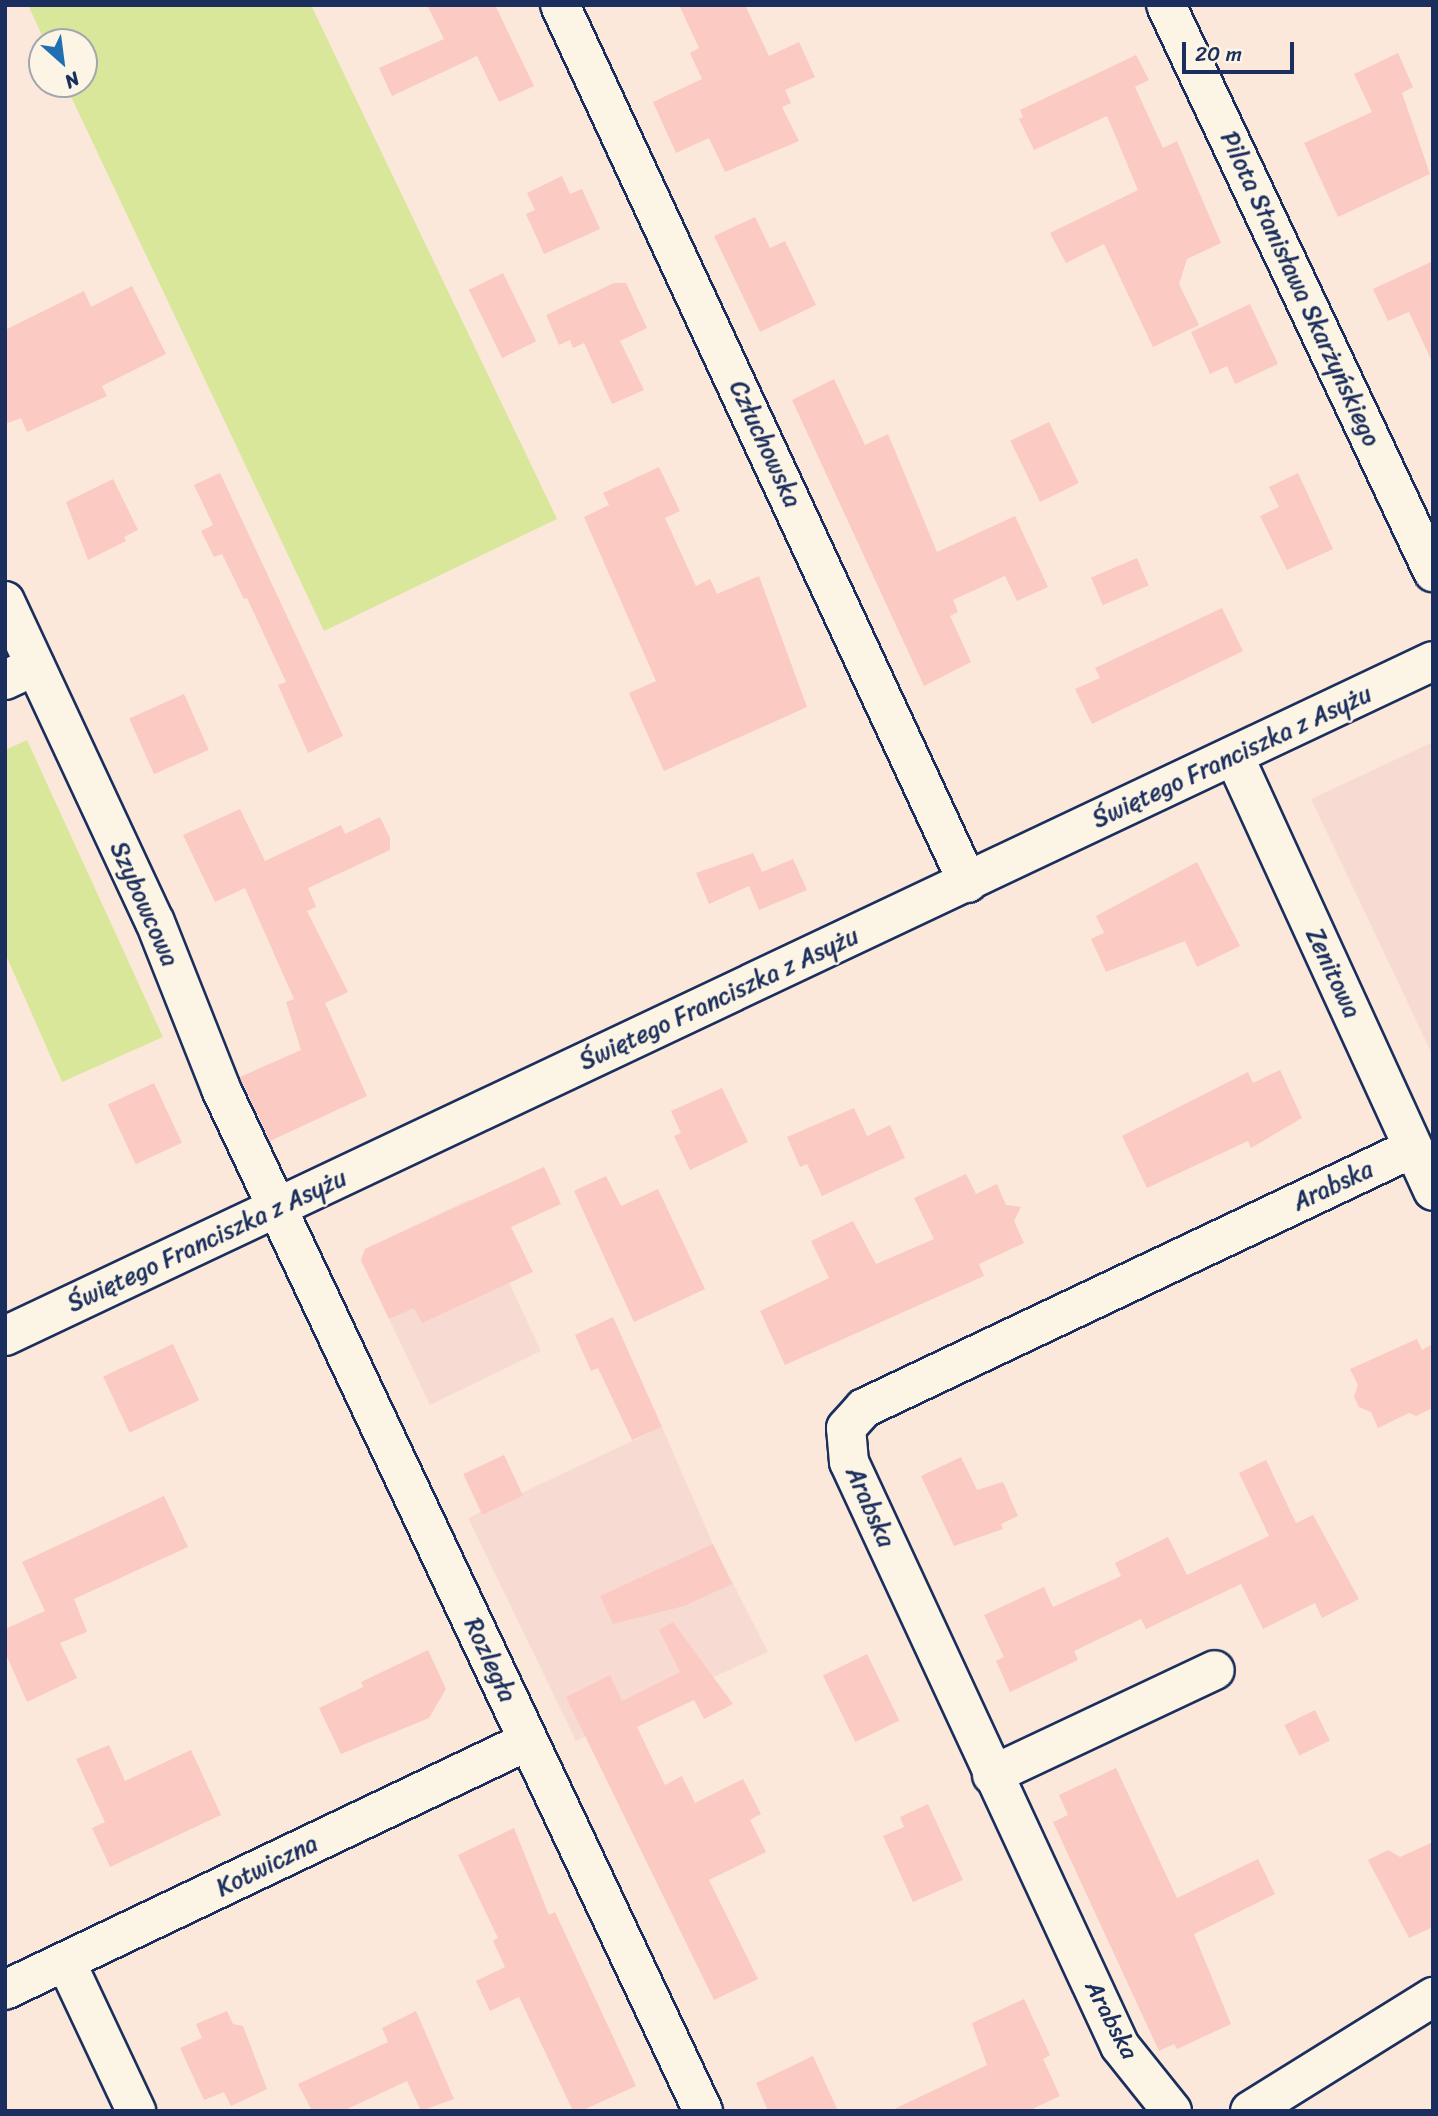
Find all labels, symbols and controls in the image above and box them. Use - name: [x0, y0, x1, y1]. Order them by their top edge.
- north arrow: [28, 28, 98, 98]
- scale bar: [1186, 28, 1298, 72]
- text: 20 m: [1195, 35, 1242, 73]
- text: N: [59, 63, 86, 98]
- street label: Pilota Stanisława Skarżyńskiego: [1214, 127, 1386, 451]
- street label: Człuchowska: [723, 376, 807, 512]
- street label: Świętego Franciszka z Asyżu: [1088, 680, 1376, 834]
- street label: Szybowcowa: [104, 837, 184, 971]
- street label: Świętego Franciszka z Asyżu: [575, 922, 863, 1076]
- street label: Zenitowa: [1300, 923, 1366, 1023]
- street label: Arabska: [1288, 1155, 1378, 1217]
- street label: Świętego Franciszka z Asyżu: [63, 1164, 351, 1318]
- street label: Arabska: [840, 1462, 900, 1552]
- street label: Rozległa: [458, 1613, 522, 1707]
- street label: Kotwiczna: [212, 1829, 322, 1903]
- street label: Arabska: [1078, 1976, 1144, 2064]

